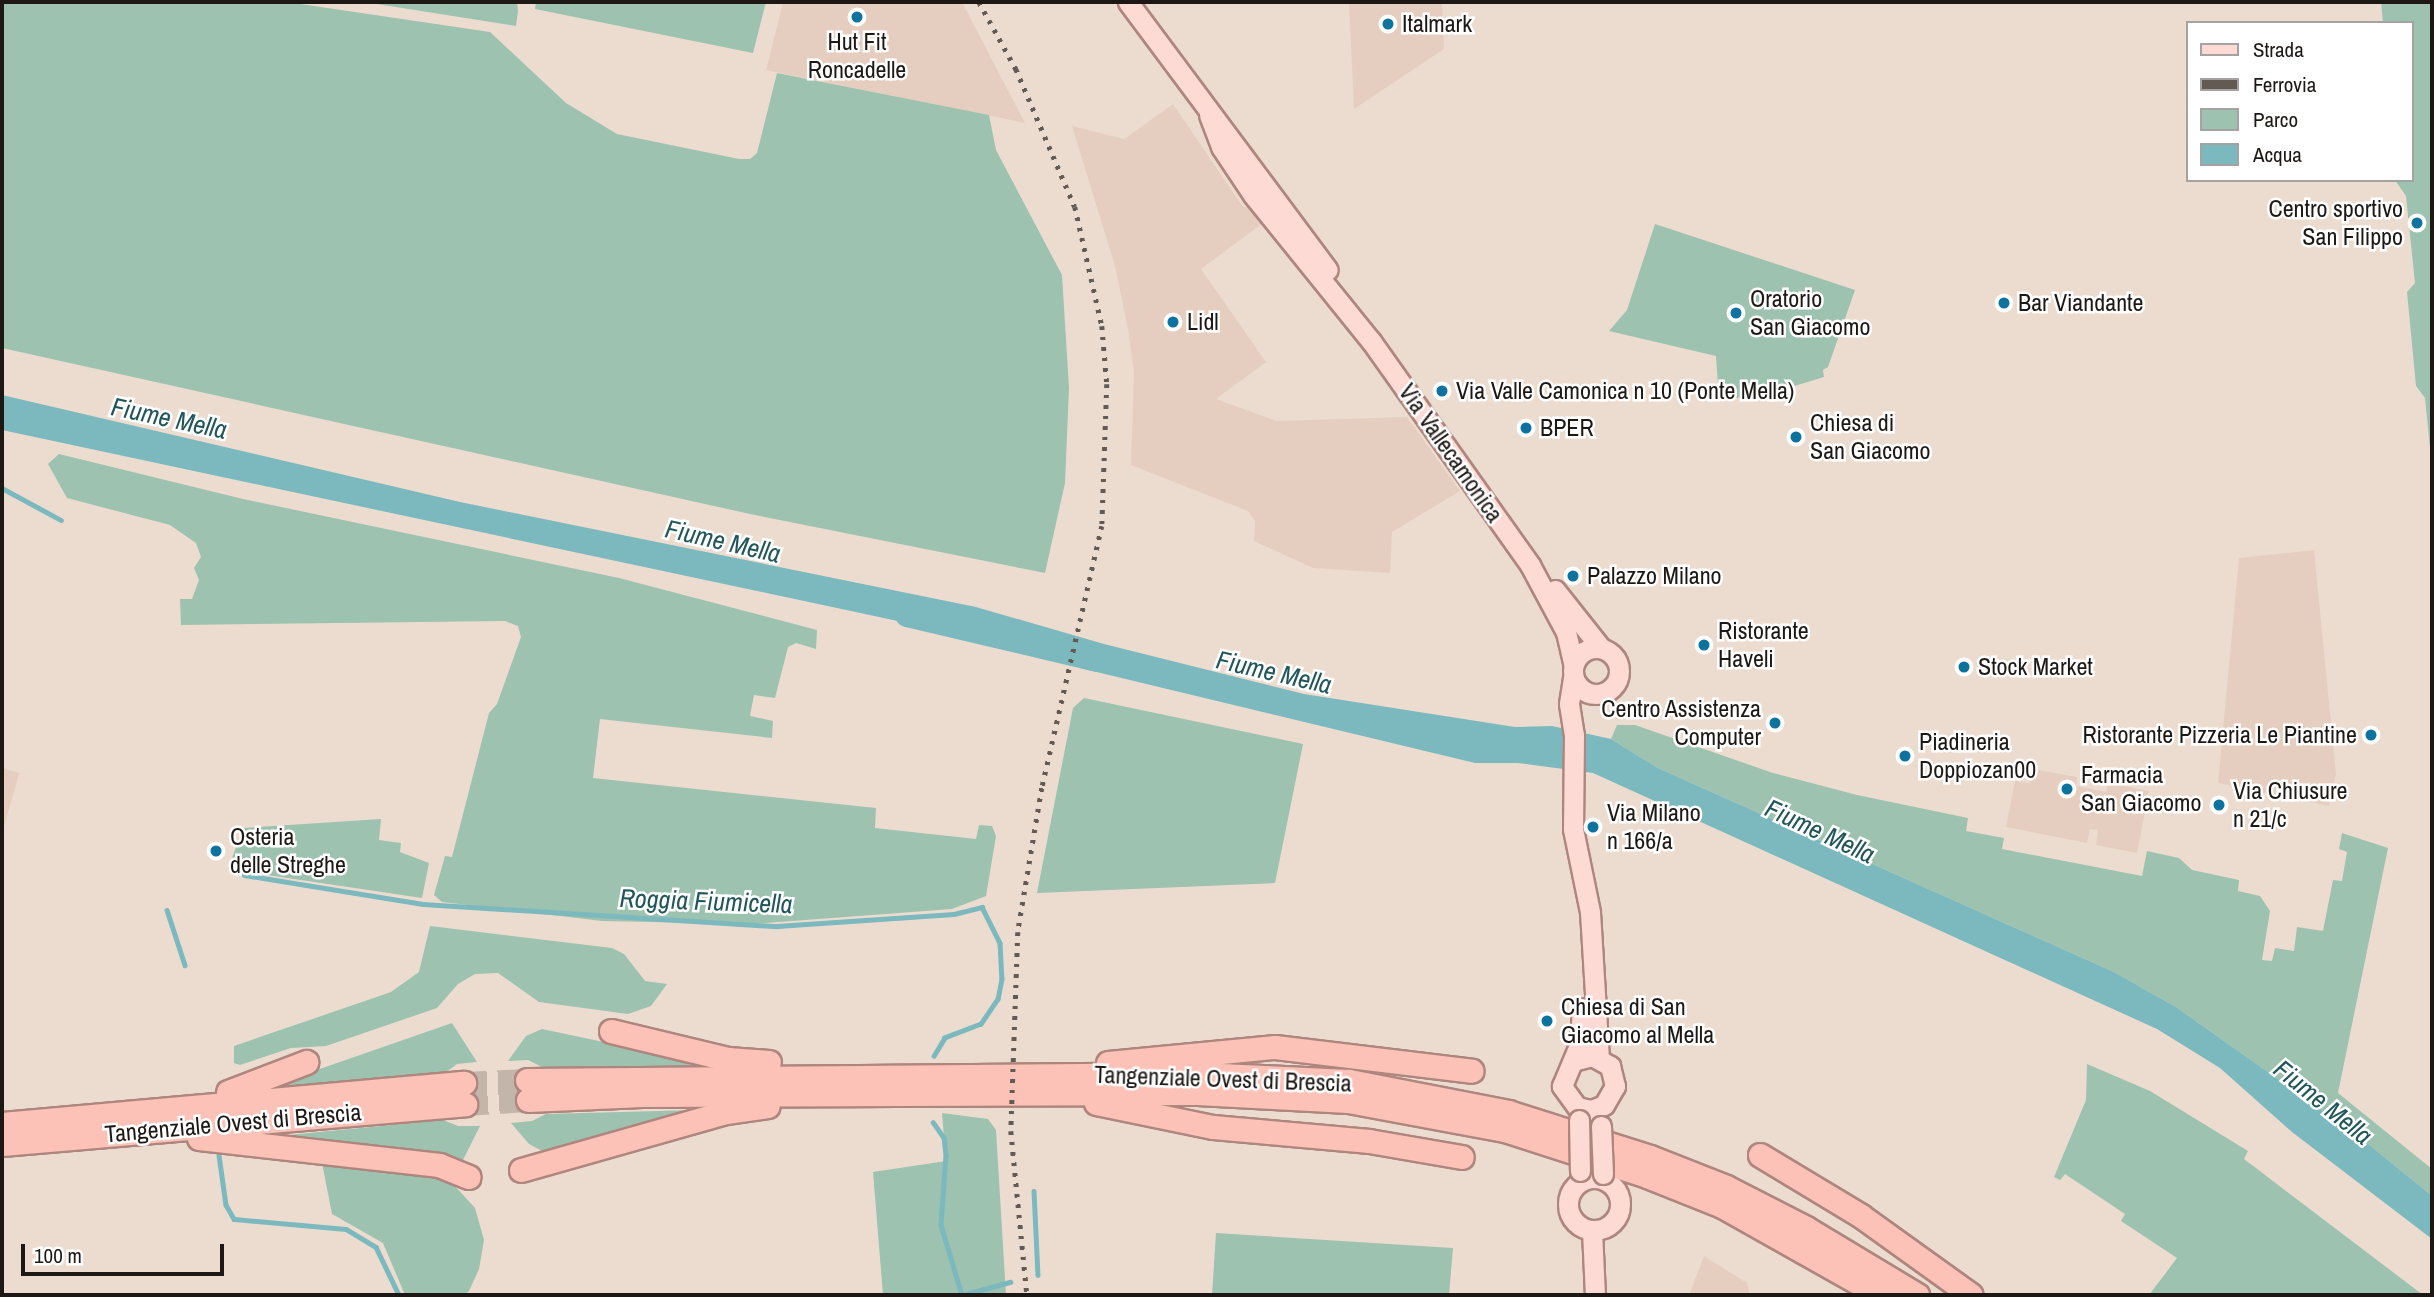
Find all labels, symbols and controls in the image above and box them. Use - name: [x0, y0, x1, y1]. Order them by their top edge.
- marker: Hut Fit Roncadelle: [849, 9, 865, 25]
- place label: Italmark: [1402, 10, 1472, 38]
- marker: Italmark: [1380, 16, 1396, 32]
- legend: [2186, 21, 2413, 182]
- place label: Hut Fit Roncadelle: [808, 28, 906, 84]
- text: Strada: [2253, 35, 2304, 64]
- text: Ferrovia: [2253, 70, 2316, 99]
- text: Parco: [2253, 105, 2298, 134]
- text: Acqua: [2253, 140, 2302, 169]
- place label: Centro sportivo San Filippo: [2268, 195, 2403, 251]
- marker: Centro sportivo San Filippo: [2409, 215, 2425, 231]
- place label: Oratorio San Giacomo: [1750, 285, 1870, 341]
- place label: Bar Viandante: [2018, 289, 2143, 317]
- marker: Bar Viandante: [1996, 295, 2012, 311]
- marker: Oratorio San Giacomo: [1728, 305, 1744, 321]
- place label: Lidl: [1187, 308, 1219, 336]
- marker: Lidl: [1165, 314, 1181, 330]
- place label: Via Valle Camonica n 10 (Ponte Mella): [1456, 377, 1794, 405]
- street label: Via Vallecamonica: [1393, 378, 1509, 528]
- marker: Via Valle Camonica n 10 (Ponte Mella): [1434, 383, 1450, 399]
- water label: Fiume Mella: [108, 391, 230, 445]
- place label: Chiesa di San Giacomo: [1810, 409, 1930, 465]
- place label: BPER: [1540, 414, 1594, 442]
- marker: BPER: [1518, 420, 1534, 436]
- marker: Chiesa di San Giacomo: [1788, 429, 1804, 445]
- water label: Fiume Mella: [662, 513, 784, 569]
- place label: Palazzo Milano: [1587, 562, 1722, 590]
- marker: Palazzo Milano: [1565, 568, 1581, 584]
- place label: Ristorante Haveli: [1718, 617, 1809, 673]
- marker: Ristorante Haveli: [1696, 637, 1712, 653]
- water label: Fiume Mella: [1213, 644, 1335, 700]
- place label: Stock Market: [1978, 653, 2093, 681]
- marker: Stock Market: [1956, 659, 1972, 675]
- place label: Centro Assistenza Computer: [1600, 695, 1761, 751]
- marker: Centro Assistenza Computer: [1767, 715, 1783, 731]
- place label: Ristorante Pizzeria Le Piantine: [2082, 721, 2357, 749]
- marker: Ristorante Pizzeria Le Piantine: [2363, 727, 2379, 743]
- place label: Piadineria Doppiozan00: [1919, 728, 2036, 784]
- marker: Piadineria Doppiozan00: [1897, 748, 1913, 764]
- place label: Farmacia San Giacomo: [2081, 761, 2201, 817]
- place label: Via Chiusure n 21/c: [2233, 777, 2348, 833]
- marker: Farmacia San Giacomo: [2059, 781, 2075, 797]
- water label: Fiume Mella: [1760, 792, 1880, 870]
- marker: Via Chiusure n 21/c: [2211, 797, 2227, 813]
- place label: Via Milano n 166/a: [1607, 799, 1701, 855]
- marker: Via Milano n 166/a: [1585, 819, 1601, 835]
- place label: Osteria delle Streghe: [230, 823, 346, 879]
- marker: Osteria delle Streghe: [208, 843, 224, 859]
- water label: Roggia Fiumicella: [619, 882, 793, 920]
- place label: Chiesa di San Giacomo al Mella: [1561, 993, 1714, 1049]
- marker: Chiesa di San Giacomo al Mella: [1539, 1013, 1555, 1029]
- water label: Fiume Mella: [2268, 1053, 2378, 1151]
- street label: Tangenziale Ovest di Brescia: [1094, 1060, 1352, 1098]
- street label: Tangenziale Ovest di Brescia: [103, 1097, 363, 1149]
- scale bar: [24, 1230, 228, 1274]
- text: 100 m: [34, 1241, 82, 1270]

